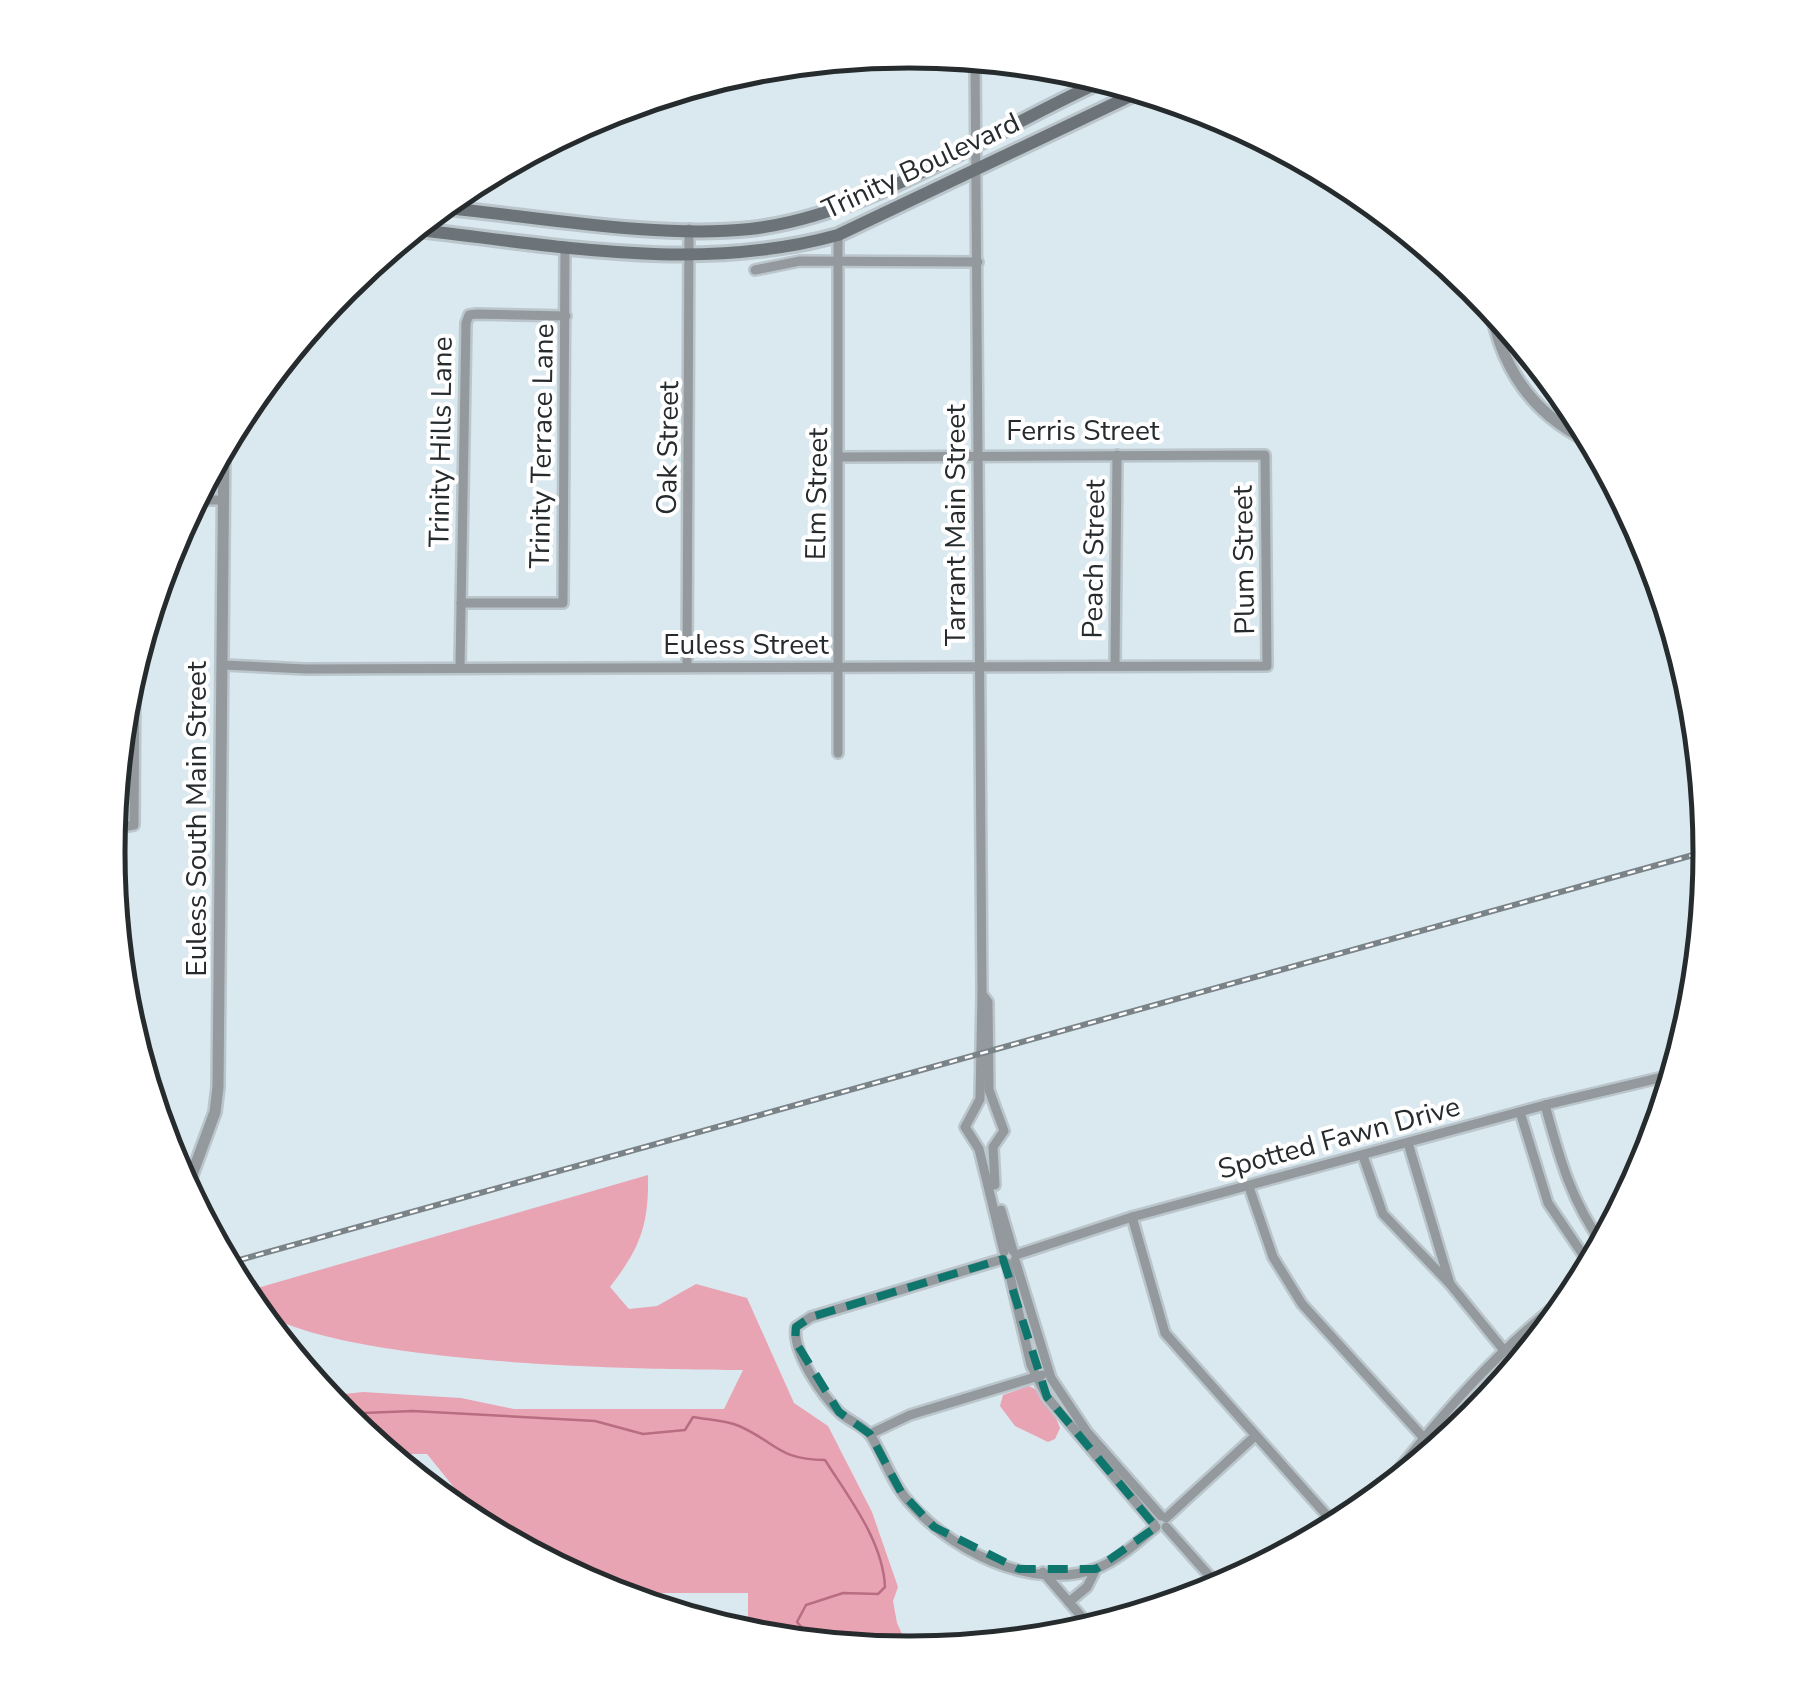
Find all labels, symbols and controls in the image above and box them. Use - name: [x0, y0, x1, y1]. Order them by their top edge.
- street label: Trinity Boulevard: [816, 104, 1026, 228]
- street label: Trinity Terrace Lane: [521, 323, 563, 569]
- street label: Trinity Hills Lane: [420, 336, 462, 548]
- street label: Oak Street: [648, 381, 688, 515]
- street label: Tarrant Main Street: [937, 404, 975, 646]
- street label: Ferris Street: [1006, 412, 1160, 450]
- street label: Elm Street: [797, 427, 837, 560]
- street label: Peach Street: [1074, 479, 1114, 639]
- street label: Plum Street: [1224, 485, 1264, 635]
- street label: Euless Street: [663, 626, 829, 664]
- street label: Euless South Main Street: [178, 661, 216, 977]
- street label: Spotted Fawn Drive: [1214, 1087, 1464, 1189]

